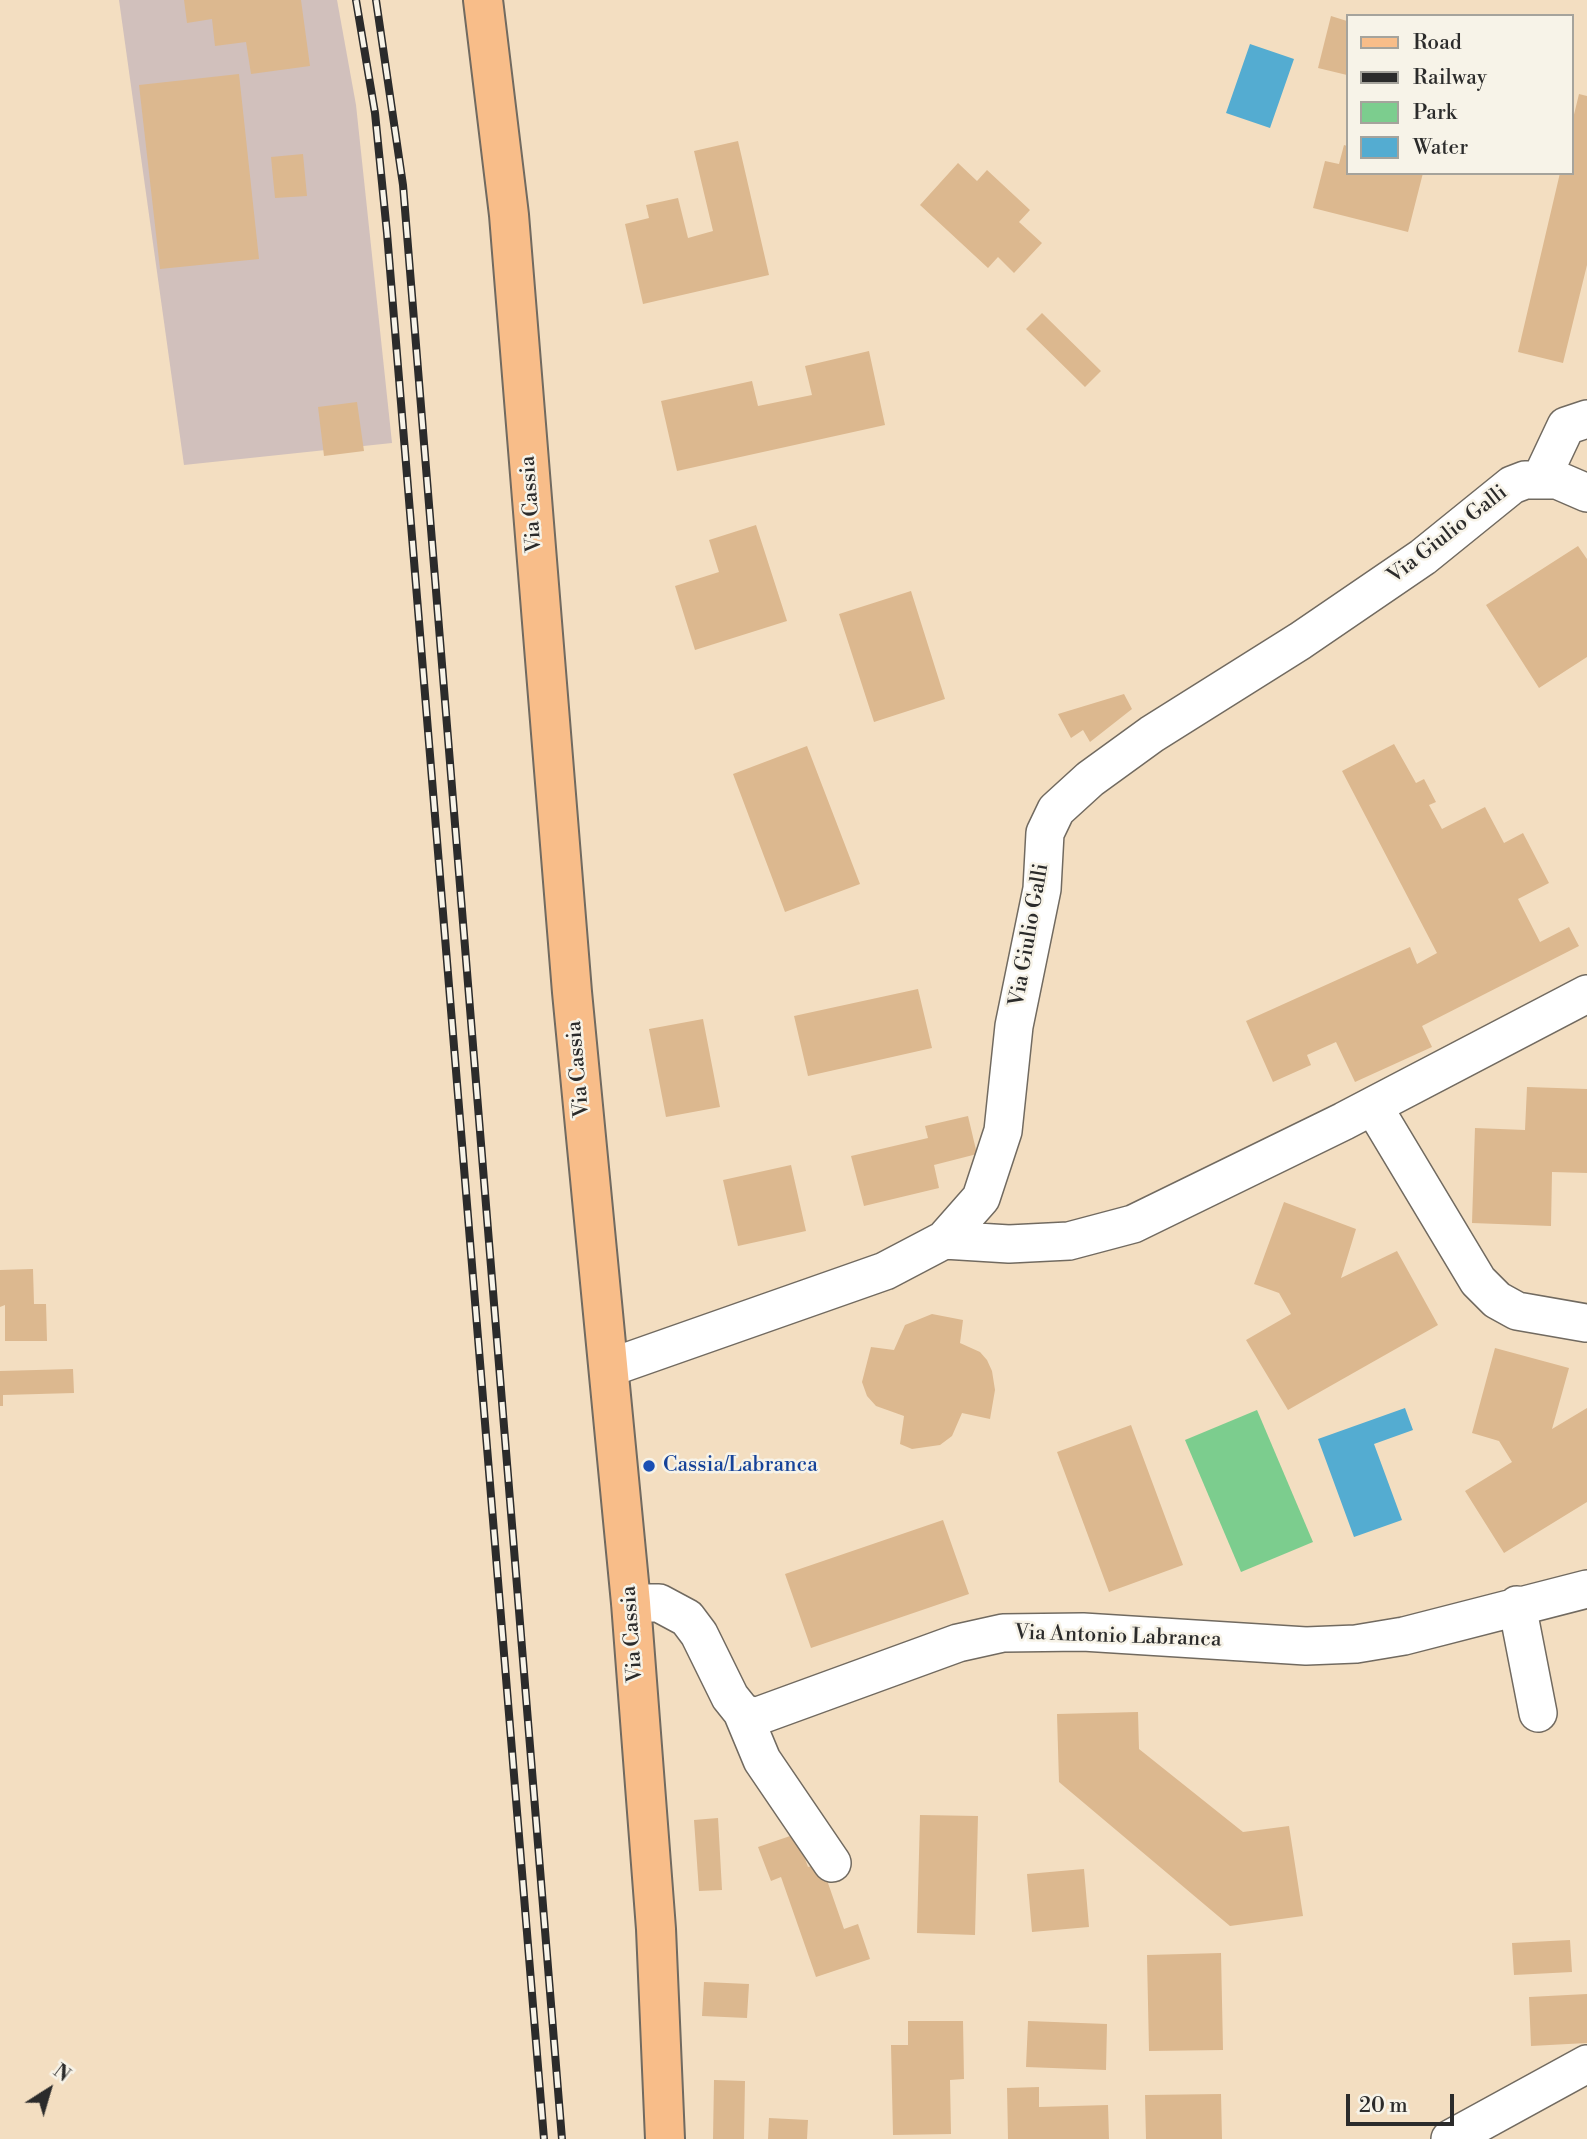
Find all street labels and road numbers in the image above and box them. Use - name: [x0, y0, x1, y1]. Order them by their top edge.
- street label: Via Cassia: [516, 455, 548, 553]
- street label: Via Giulio Galli: [1383, 480, 1513, 590]
- street label: Via Giulio Galli: [1005, 862, 1055, 1008]
- street label: Via Cassia: [562, 1020, 596, 1118]
- street label: Via Cassia: [617, 1585, 649, 1683]
- street label: Via Antonio Labranca: [1014, 1621, 1222, 1653]

